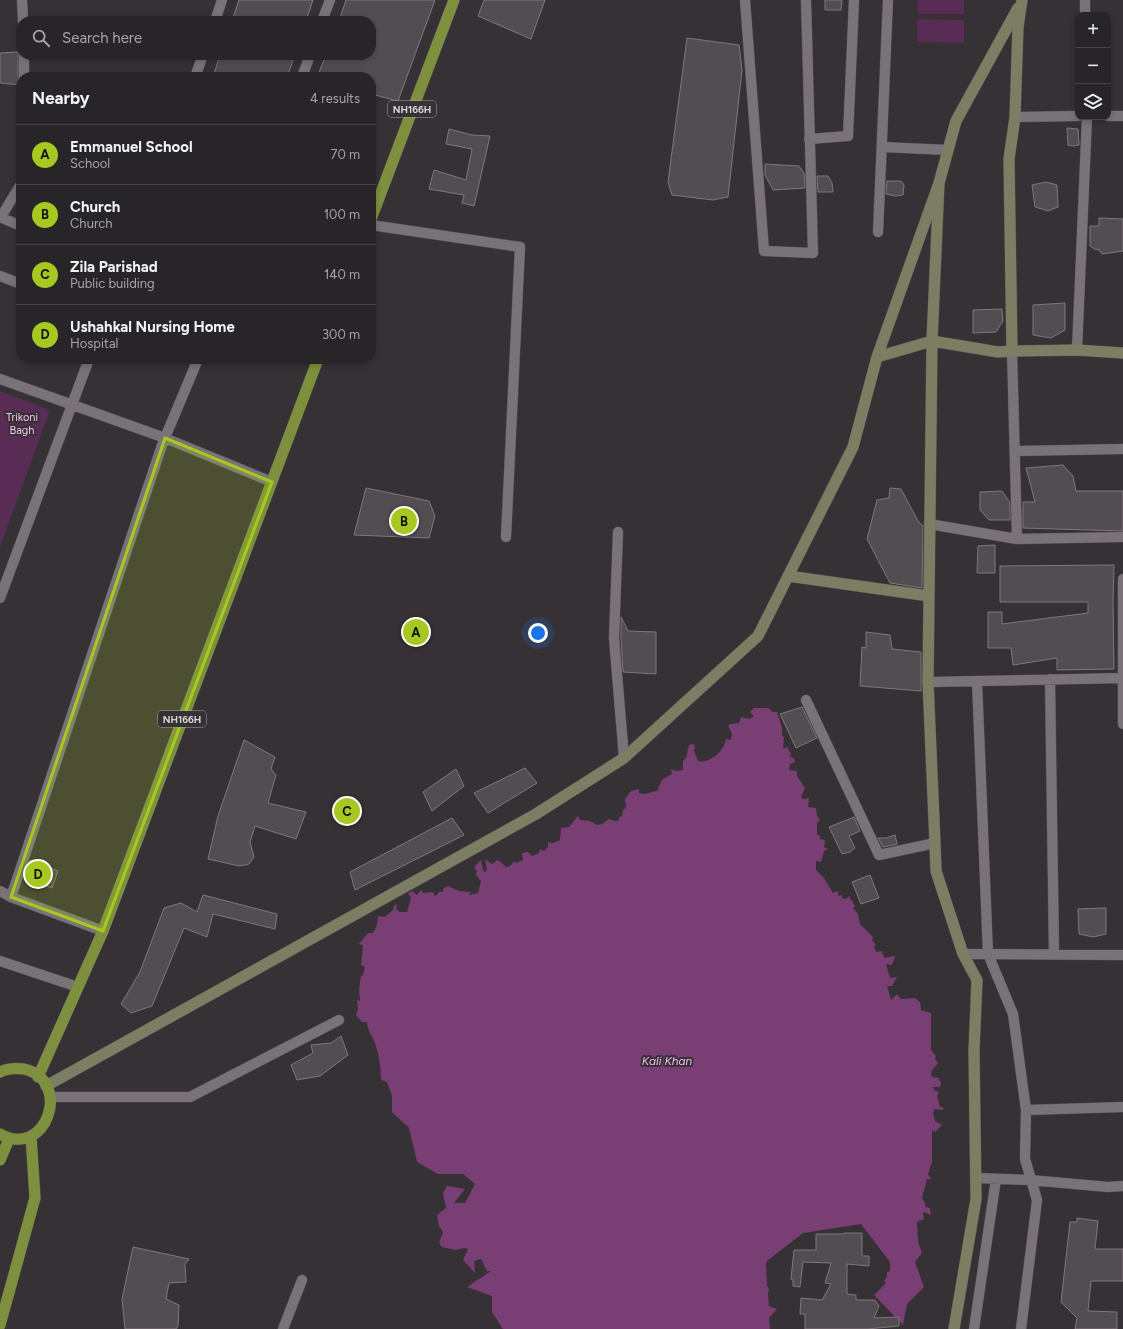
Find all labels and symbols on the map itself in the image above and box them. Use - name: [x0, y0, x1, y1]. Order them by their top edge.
- road number: NH166H: [388, 101, 436, 117]
- park label: Trikoni Bagh: [6, 411, 38, 437]
- pin: B: [391, 506, 417, 536]
- pin: A: [403, 617, 429, 647]
- your location: [528, 623, 548, 643]
- road number: NH166H: [158, 711, 206, 727]
- pin: C: [334, 796, 360, 826]
- pin: D: [25, 859, 51, 889]
- water label: Kali Khan: [642, 1054, 693, 1068]

